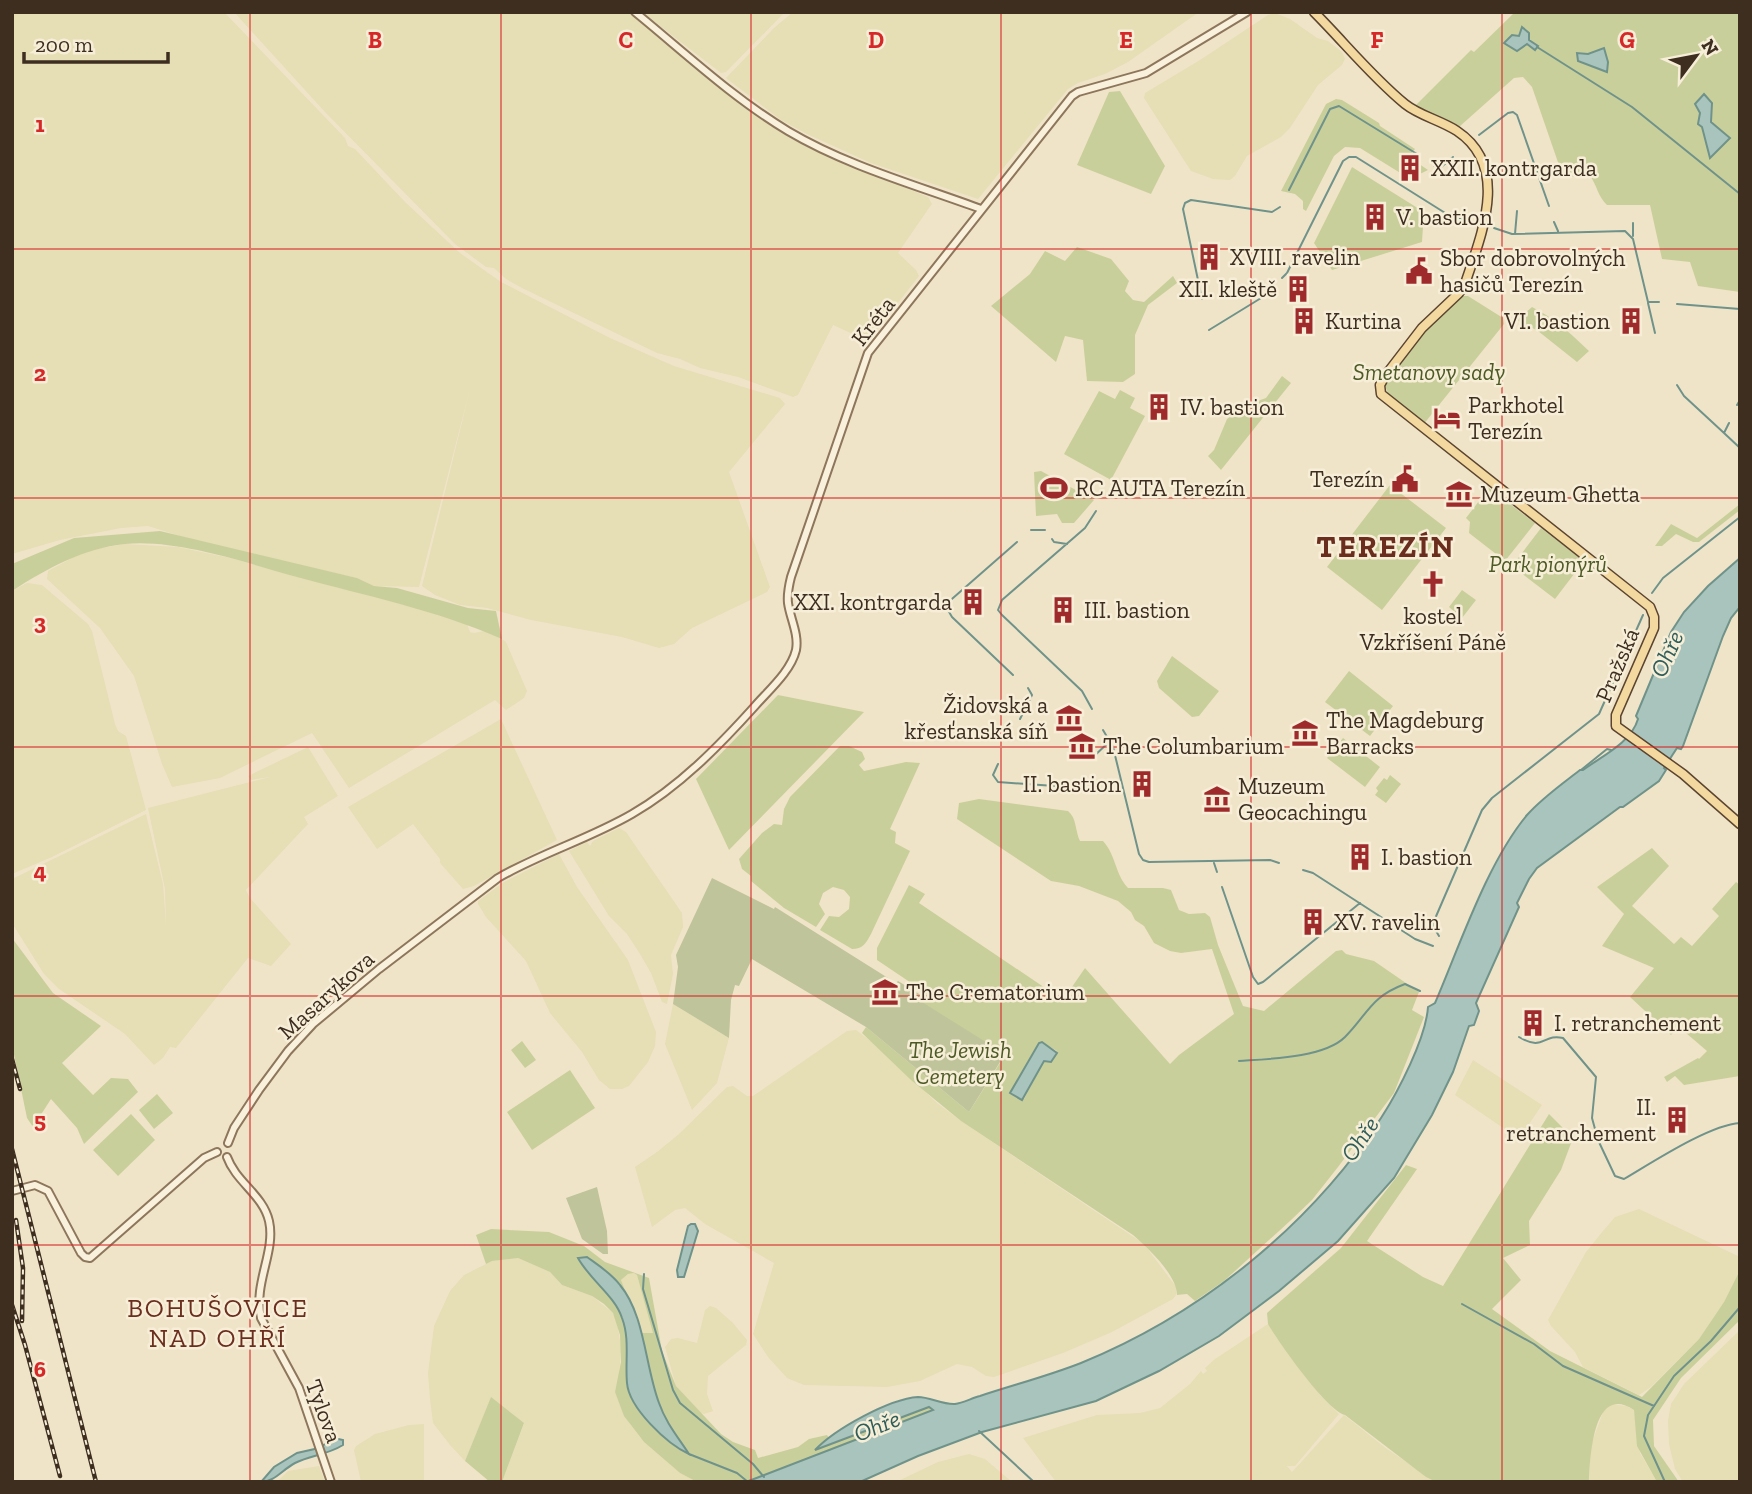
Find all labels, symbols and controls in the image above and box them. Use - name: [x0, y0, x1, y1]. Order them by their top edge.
- scale bar: [24, 21, 168, 65]
- north arrow: [1661, 21, 1731, 91]
- text: B: [368, 26, 382, 54]
- text: C: [619, 26, 633, 54]
- text: D: [868, 26, 884, 54]
- text: E: [1119, 26, 1133, 54]
- text: F: [1370, 26, 1384, 54]
- text: G: [1619, 26, 1635, 54]
- text: 200 m: [35, 32, 93, 57]
- text: N: [1696, 35, 1724, 59]
- text: 1: [35, 110, 45, 138]
- building icon: XXII. kontrgarda: [1395, 153, 1425, 183]
- place label: XXII. kontrgarda: [1431, 154, 1597, 182]
- building icon: V. bastion: [1360, 202, 1390, 232]
- place label: V. bastion: [1395, 203, 1493, 231]
- building icon: XVIII. ravelin: [1194, 242, 1224, 272]
- place label: XVIII. ravelin: [1230, 243, 1360, 271]
- place label: Sbor dobrovolných hasičů Terezín: [1440, 244, 1626, 298]
- public building icon: Sbor dobrovolných hasičů Terezín: [1404, 256, 1434, 286]
- building icon: XII. kleště: [1283, 274, 1313, 304]
- place label: XII. kleště: [1179, 275, 1277, 303]
- street label: Kréta: [845, 291, 901, 351]
- building icon: Kurtina: [1289, 306, 1319, 336]
- building icon: VI. bastion: [1616, 306, 1646, 336]
- place label: Kurtina: [1325, 307, 1401, 335]
- place label: VI. bastion: [1503, 307, 1610, 335]
- park label: Smetanovy sady: [1353, 358, 1506, 386]
- text: 2: [34, 359, 46, 387]
- place label: Parkhotel Terezín: [1468, 391, 1564, 445]
- building icon: IV. bastion: [1144, 392, 1174, 422]
- place label: IV. bastion: [1180, 393, 1284, 421]
- hotel icon: Parkhotel Terezín: [1432, 403, 1462, 433]
- public building icon: Terezín: [1390, 464, 1420, 494]
- place label: Terezín: [1310, 465, 1384, 493]
- sports icon: RC AUTA Terezín: [1039, 473, 1069, 503]
- place label: RC AUTA Terezín: [1075, 474, 1245, 502]
- museum icon: Muzeum Ghetta: [1444, 479, 1474, 509]
- place label: Muzeum Ghetta: [1480, 480, 1640, 508]
- district label: TEREZÍN: [1316, 529, 1456, 565]
- park label: Park pionýrů: [1489, 550, 1607, 578]
- church icon: kostel Vzkříšení Páně: [1418, 569, 1448, 599]
- building icon: XXI. kontrgarda: [958, 587, 988, 617]
- place label: XXI. kontrgarda: [794, 588, 952, 616]
- building icon: III. bastion: [1048, 595, 1078, 625]
- place label: III. bastion: [1084, 596, 1190, 624]
- place label: kostel Vzkříšení Páně: [1359, 602, 1506, 656]
- text: 3: [34, 608, 46, 636]
- street label: Pražská: [1589, 624, 1645, 706]
- water label: Ohře: [1644, 626, 1689, 681]
- place label: Židovská a křesťanská síň: [905, 691, 1048, 745]
- museum icon: Židovská a křesťanská síň: [1054, 703, 1084, 733]
- place label: The Magdeburg Barracks: [1326, 706, 1484, 760]
- museum icon: The Magdeburg Barracks: [1290, 718, 1320, 748]
- museum icon: The Columbarium: [1067, 731, 1097, 761]
- place label: The Columbarium: [1103, 732, 1284, 760]
- building icon: II. bastion: [1127, 769, 1157, 799]
- place label: II. bastion: [1023, 770, 1121, 798]
- place label: Muzeum Geocachingu: [1238, 772, 1367, 826]
- museum icon: Muzeum Geocachingu: [1202, 784, 1232, 814]
- building icon: I. bastion: [1345, 842, 1375, 872]
- place label: I. bastion: [1381, 843, 1472, 871]
- text: 4: [33, 857, 47, 885]
- building icon: XV. ravelin: [1298, 907, 1328, 937]
- place label: XV. ravelin: [1334, 908, 1440, 936]
- street label: Masarykova: [272, 945, 380, 1045]
- museum icon: The Crematorium: [870, 977, 900, 1007]
- place label: The Crematorium: [906, 978, 1085, 1006]
- building icon: I. retranchement: [1518, 1008, 1548, 1038]
- place label: I. retranchement: [1554, 1009, 1722, 1037]
- park label: The Jewish Cemetery: [908, 1036, 1012, 1090]
- place label: II. retranchement: [1506, 1093, 1656, 1147]
- building icon: II. retranchement: [1662, 1105, 1692, 1135]
- text: 5: [34, 1106, 46, 1134]
- water label: Ohře: [1334, 1111, 1385, 1167]
- district label: BOHUŠOVICE NAD OHŘÍ: [127, 1292, 309, 1354]
- text: 6: [34, 1355, 46, 1383]
- street label: Tylova: [300, 1375, 348, 1447]
- water label: Ohře: [849, 1403, 904, 1448]

